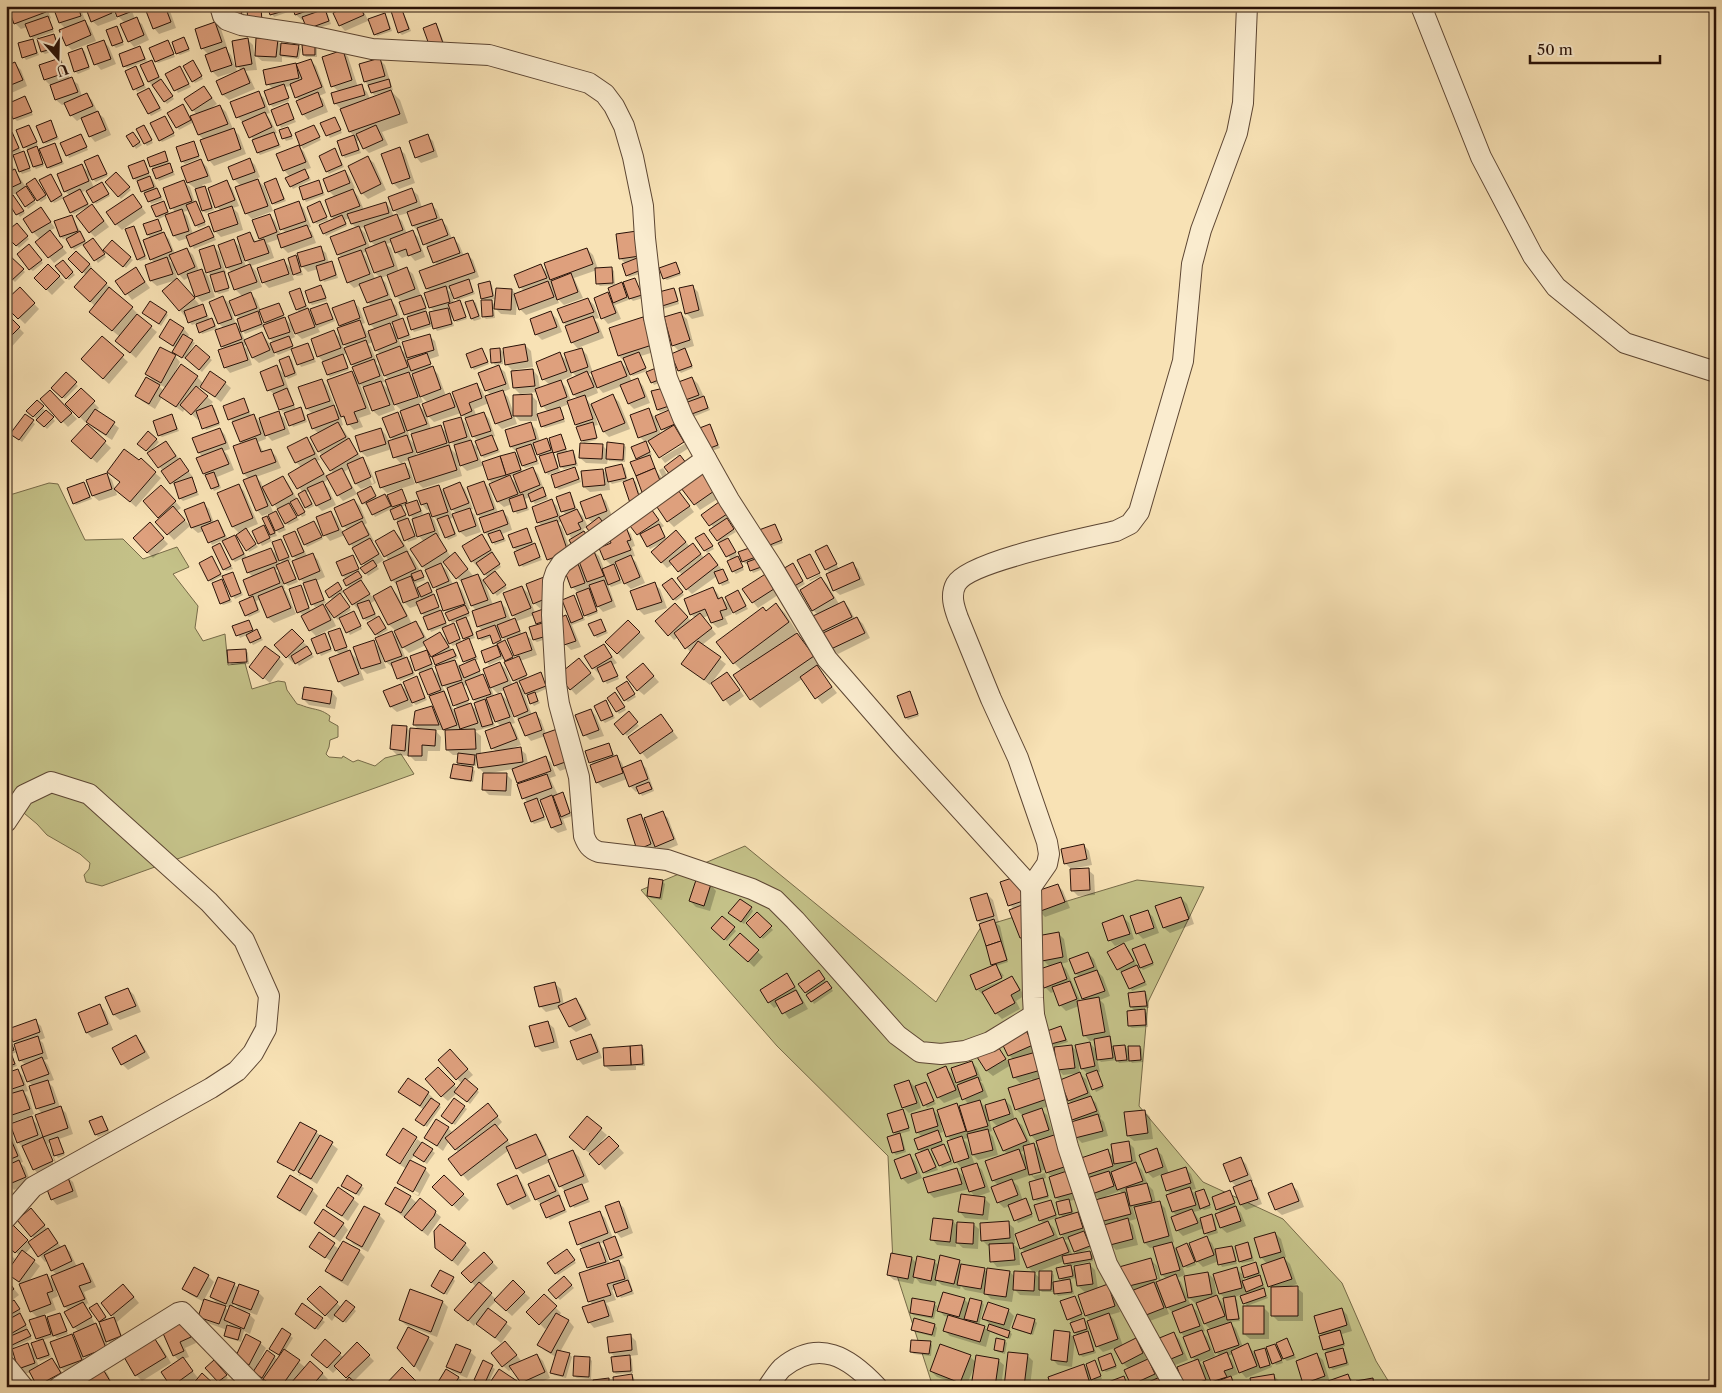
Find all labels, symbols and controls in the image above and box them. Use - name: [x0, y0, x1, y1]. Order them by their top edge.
- north arrow: [32, 32, 82, 82]
- scale bar: [1530, 32, 1660, 64]
- text: 50 m: [1537, 40, 1573, 59]
- text: U: [53, 60, 71, 81]

